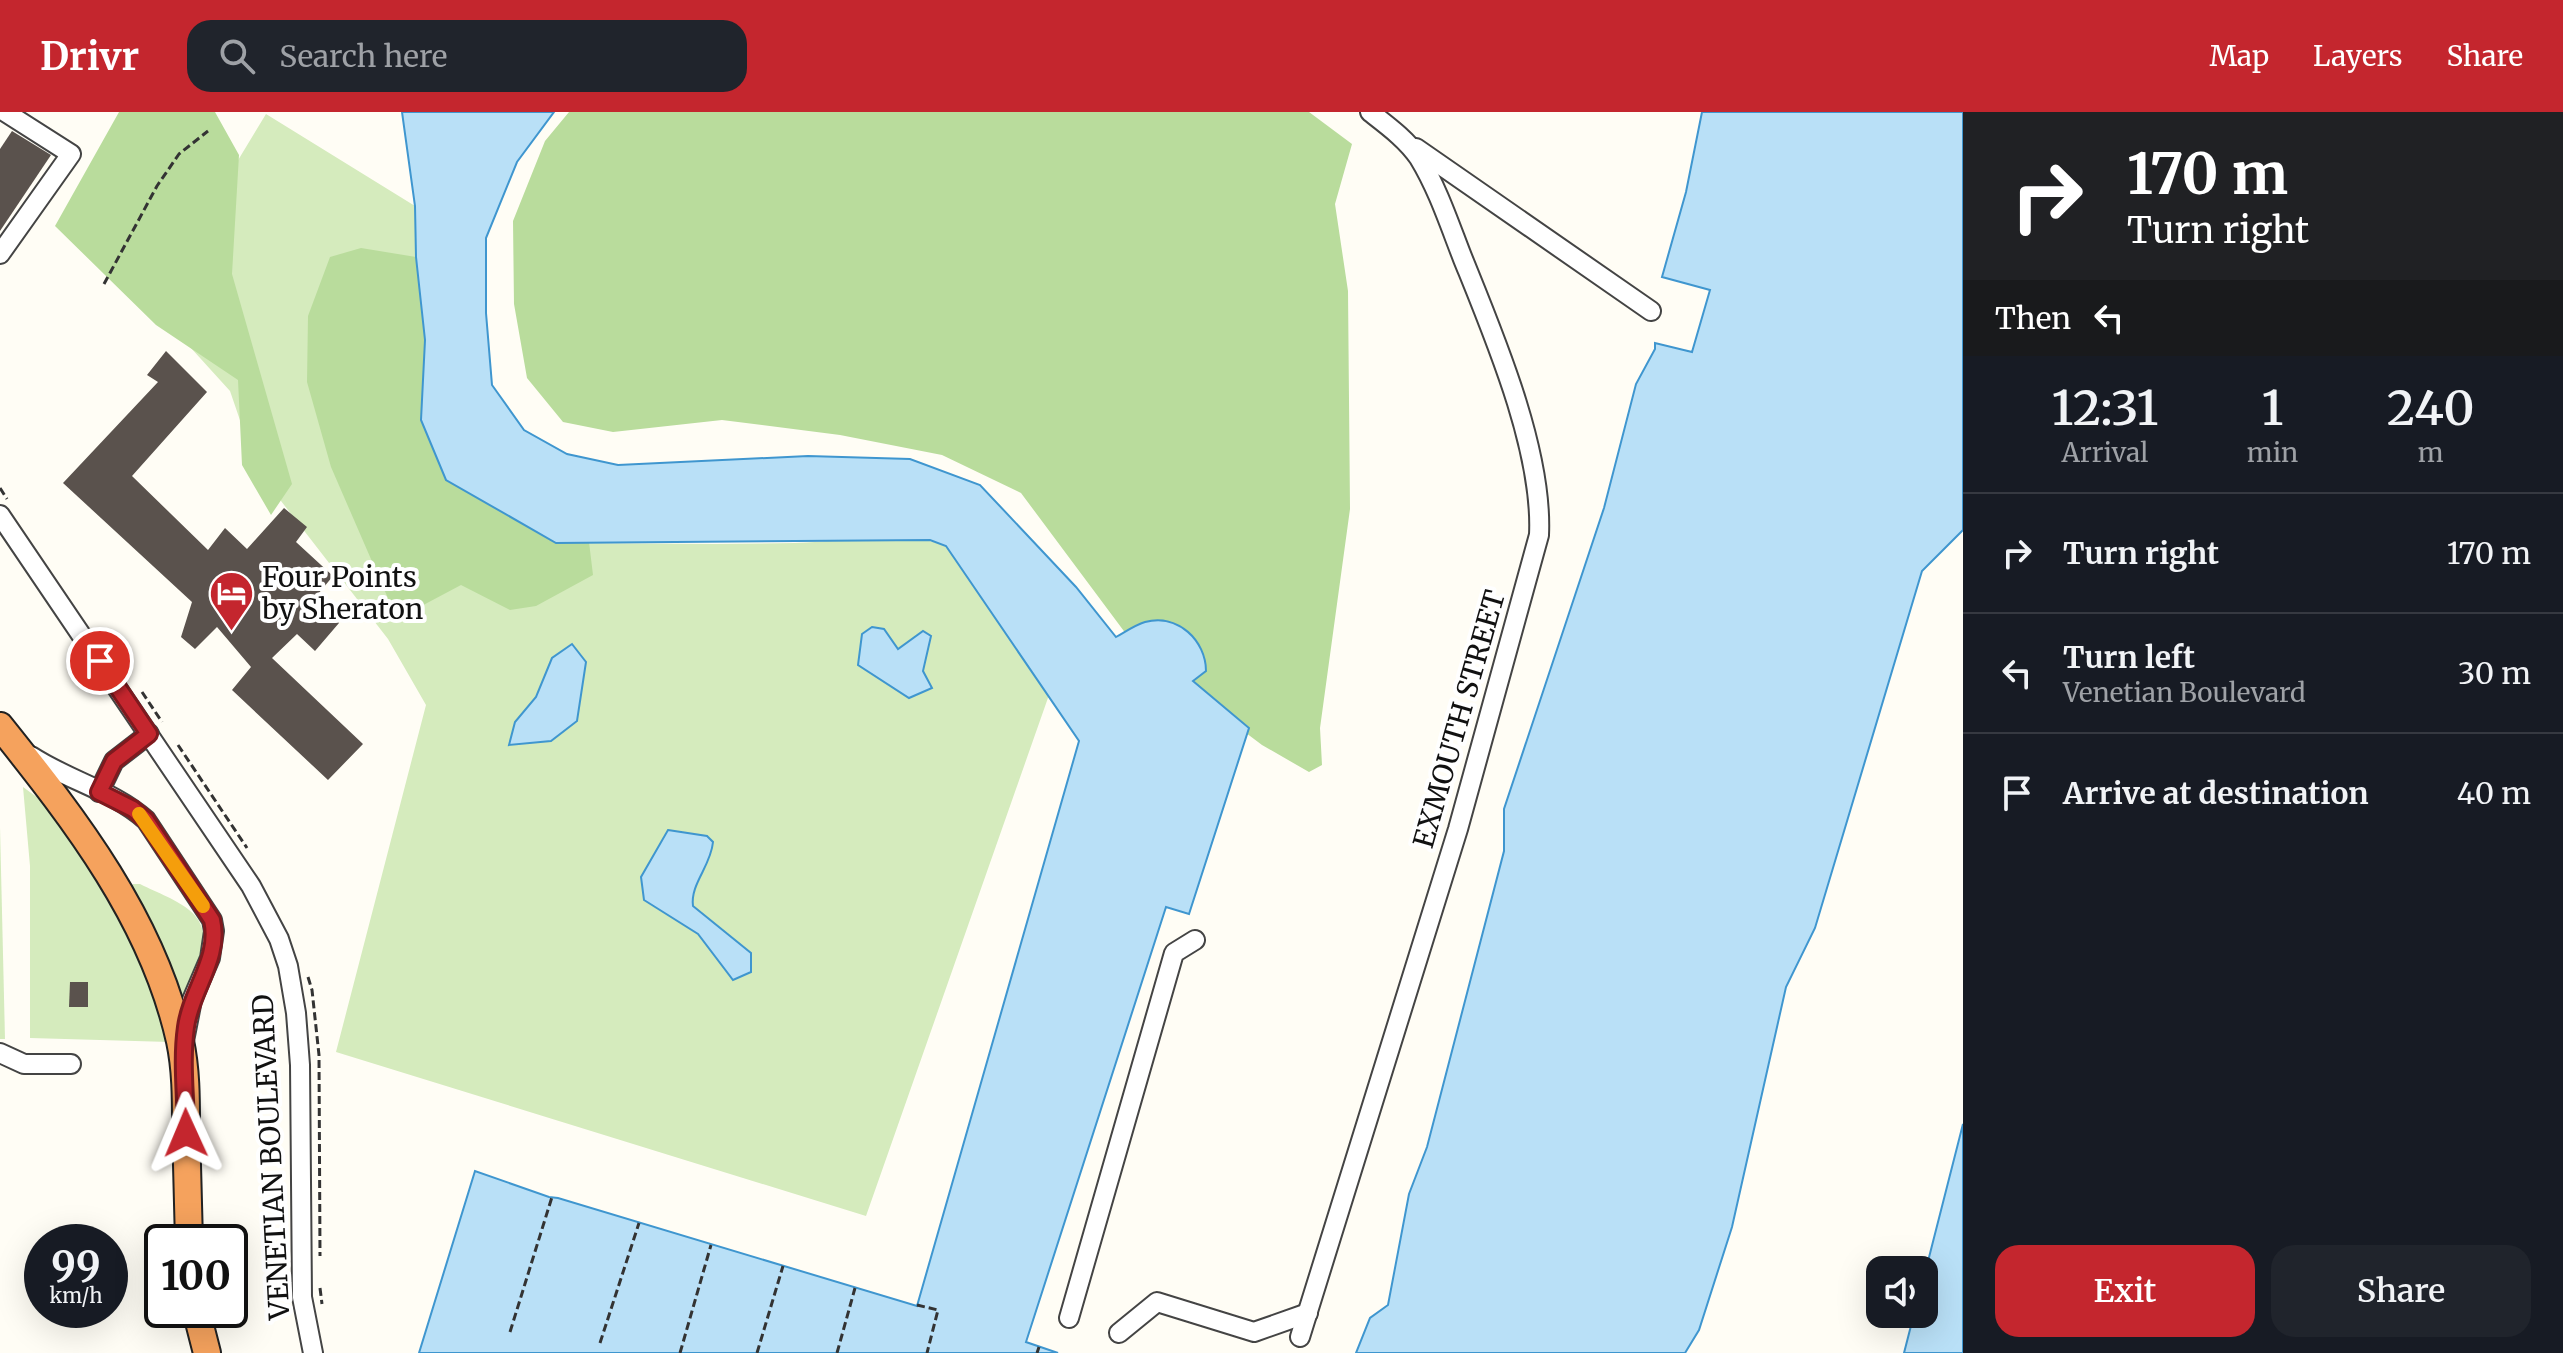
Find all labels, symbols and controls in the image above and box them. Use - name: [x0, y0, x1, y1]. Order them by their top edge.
- search box: [187, 20, 747, 92]
- text: Drivr: [40, 33, 139, 80]
- icon: search: [215, 34, 259, 78]
- text: Search here: [279, 37, 447, 75]
- text: Map: [2209, 38, 2269, 74]
- text: Layers: [2313, 38, 2402, 74]
- text: Share: [2446, 38, 2523, 74]
- text: 170 m: [2127, 139, 2288, 209]
- icon: right: [1995, 144, 2099, 248]
- text: Turn right: [2127, 208, 2309, 253]
- icon: left: [2087, 296, 2131, 340]
- text: Then: [1995, 299, 2071, 337]
- text: 12:31: [2051, 378, 2158, 438]
- text: 1: [2262, 378, 2284, 438]
- text: 240: [2387, 378, 2475, 438]
- text: Arrival: [2062, 436, 2148, 469]
- text: min: [2247, 436, 2298, 469]
- text: m: [2418, 436, 2444, 469]
- icon: right: [1995, 531, 2039, 575]
- text: Turn right: [2063, 534, 2219, 572]
- text: 170 m: [2447, 534, 2531, 572]
- place label: Four Points by Sheraton: [261, 559, 423, 627]
- hotel icon: Four Points by Sheraton: [207, 569, 255, 632]
- street label: EXMOUTH STREET: [1405, 586, 1513, 852]
- pin: [66, 627, 134, 695]
- text: Turn left: [2063, 638, 2195, 676]
- icon: arrive: [78, 639, 122, 683]
- icon: left: [1995, 651, 2039, 695]
- text: 30 m: [2458, 654, 2531, 692]
- text: Venetian Boulevard: [2063, 676, 2306, 709]
- icon: arrive: [1995, 771, 2039, 815]
- text: Arrive at destination: [2063, 774, 2369, 812]
- text: 40 m: [2457, 774, 2531, 812]
- street label: VENETIAN BOULEVARD: [244, 993, 298, 1322]
- position arrow: [144, 1091, 228, 1175]
- speed limit sign: 100: [144, 1224, 248, 1328]
- text: 99: [51, 1241, 101, 1291]
- button: Exit: [1995, 1245, 2255, 1337]
- button: Share: [2271, 1245, 2531, 1337]
- map controls: [1866, 1256, 1938, 1328]
- button: sound: [1866, 1256, 1938, 1328]
- text: km/h: [50, 1283, 102, 1308]

